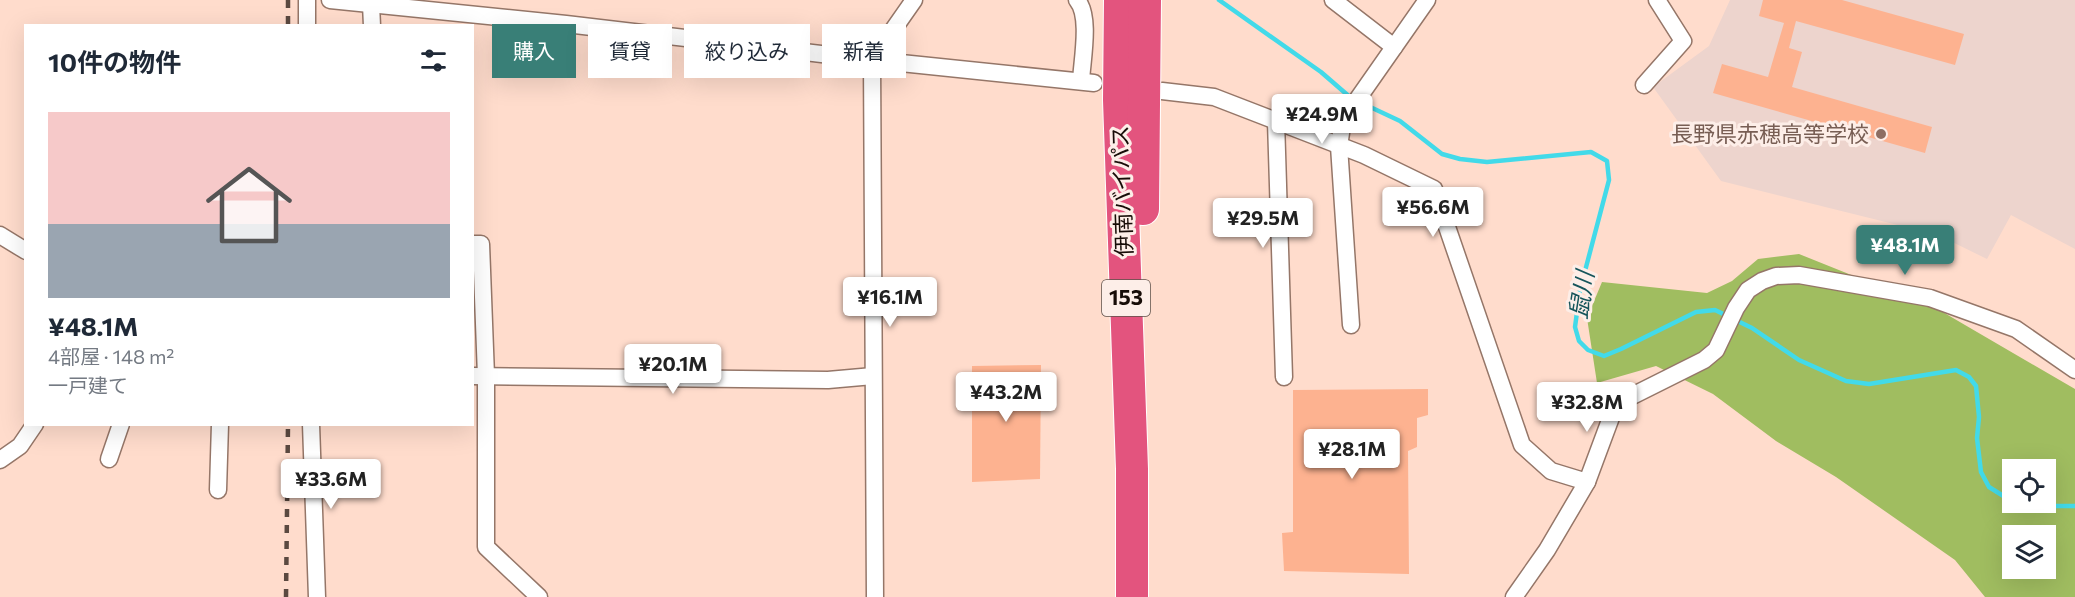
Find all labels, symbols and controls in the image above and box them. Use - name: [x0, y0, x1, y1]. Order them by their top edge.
- chip: 購入: [492, 24, 576, 78]
- chip: 賃貸: [588, 24, 672, 78]
- chip: 絞り込み: [684, 24, 810, 78]
- chip: 新着: [822, 24, 906, 78]
- icon: filters: [417, 44, 450, 77]
- text: 10件の物件: [48, 46, 181, 77]
- pin: ¥24.9M: [1273, 94, 1371, 145]
- text: ¥24.9M: [1286, 101, 1358, 125]
- place label: 長野県赤穂高等学校: [1671, 120, 1869, 147]
- street label: 伊南バイパス: [1106, 125, 1137, 257]
- marker: 長野県赤穂高等学校: [1874, 127, 1888, 141]
- icon: home: [195, 151, 303, 259]
- pin: ¥56.6M: [1384, 187, 1482, 238]
- text: ¥56.6M: [1396, 194, 1470, 218]
- pin: ¥29.5M: [1214, 198, 1312, 249]
- text: ¥29.5M: [1227, 205, 1299, 229]
- pin: ¥48.1M: [1856, 225, 1954, 276]
- text: ¥48.1M: [1870, 232, 1940, 256]
- water label: 鼠川: [1562, 266, 1599, 321]
- pin: ¥16.1M: [841, 277, 939, 328]
- road number: 153: [1102, 280, 1150, 316]
- text: ¥16.1M: [857, 284, 923, 308]
- text: ¥48.1M: [48, 310, 138, 341]
- text: 4部屋 · 148 m²: [48, 344, 174, 368]
- pin: ¥20.1M: [624, 344, 722, 395]
- text: ¥20.1M: [638, 351, 708, 375]
- pin: ¥43.2M: [957, 372, 1055, 423]
- text: 一戸建て: [48, 373, 128, 397]
- text: ¥43.2M: [970, 379, 1042, 403]
- pin: ¥32.8M: [1538, 382, 1636, 433]
- text: ¥32.8M: [1551, 389, 1623, 413]
- pin: ¥28.1M: [1303, 429, 1401, 480]
- text: ¥28.1M: [1318, 436, 1386, 460]
- pin: ¥33.6M: [282, 459, 380, 510]
- map controls: [2002, 459, 2056, 579]
- button: locate: [2002, 459, 2056, 513]
- text: ¥33.6M: [295, 466, 367, 490]
- button: layers: [2002, 525, 2056, 579]

